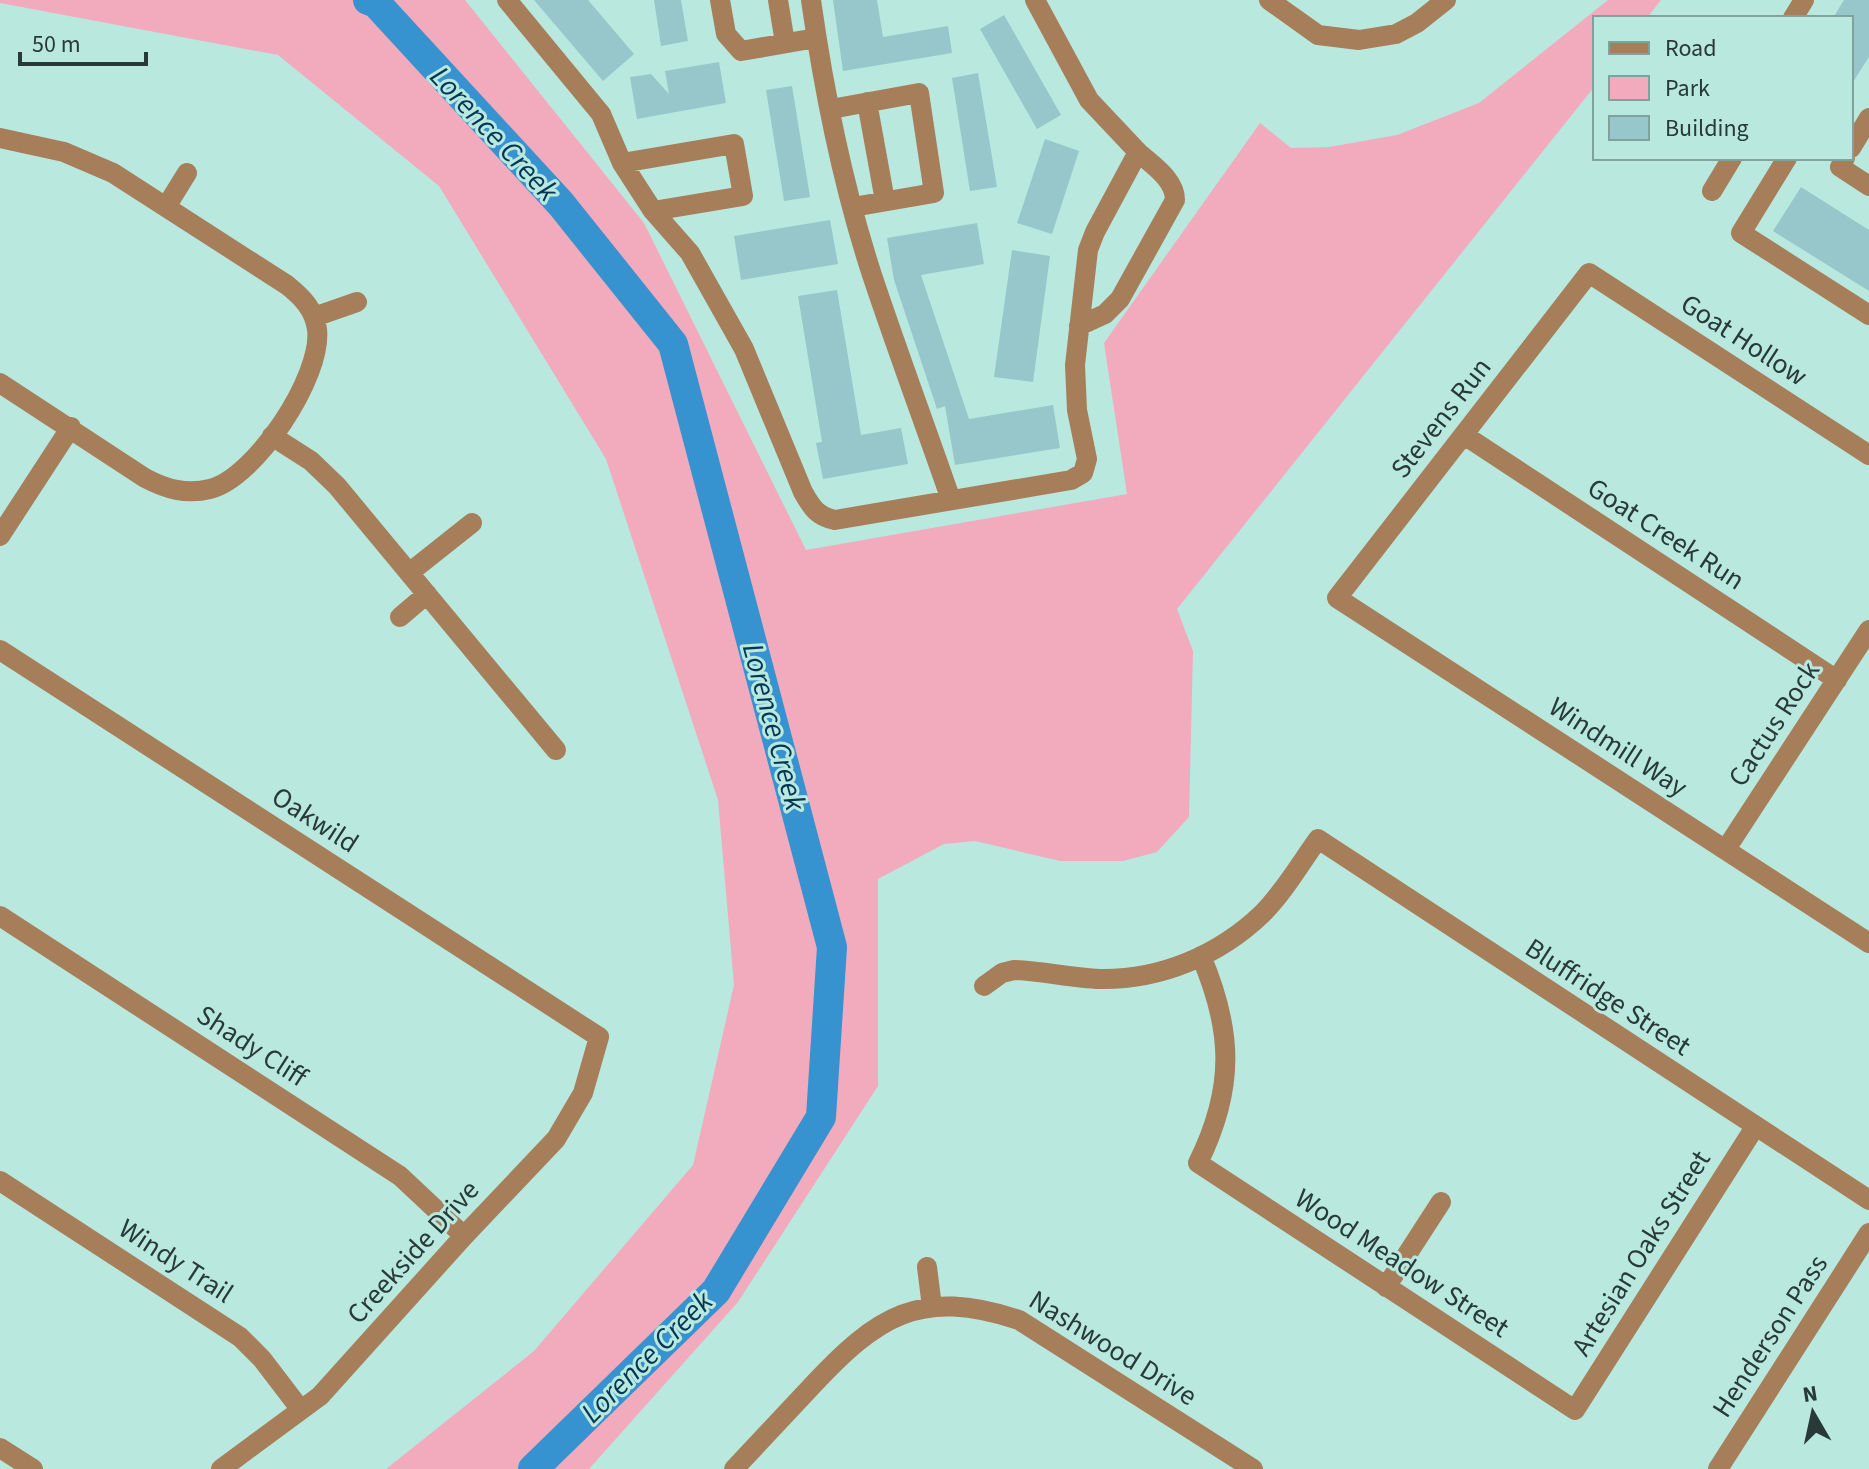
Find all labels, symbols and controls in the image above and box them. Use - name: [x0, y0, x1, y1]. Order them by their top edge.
- scale bar: [20, 16, 146, 66]
- legend: [1593, 16, 1853, 160]
- text: 50 m: [32, 27, 81, 62]
- text: Road: [1665, 31, 1717, 66]
- water label: Lorence Creek: [420, 57, 569, 212]
- text: Park: [1665, 71, 1710, 106]
- text: Building: [1665, 111, 1749, 146]
- street label: Goat Hollow: [1673, 284, 1815, 396]
- street label: Stevens Run: [1381, 349, 1501, 487]
- street label: Goat Creek Run: [1580, 468, 1752, 600]
- water label: Lorence Creek: [731, 639, 817, 816]
- street label: Cactus Rock: [1719, 653, 1830, 794]
- street label: Windmill Way: [1541, 687, 1695, 807]
- street label: Oakwild: [264, 777, 366, 863]
- street label: Bluffridge Street: [1517, 928, 1699, 1066]
- street label: Shady Cliff: [189, 995, 316, 1097]
- street label: Artesian Oaks Street: [1562, 1142, 1721, 1363]
- street label: Creekside Drive: [337, 1171, 489, 1333]
- street label: Wood Meadow Street: [1287, 1179, 1517, 1348]
- street label: Windy Trail: [111, 1209, 241, 1313]
- street label: Henderson Pass: [1702, 1247, 1838, 1425]
- street label: Nashwood Drive: [1021, 1280, 1205, 1416]
- water label: Lorence Creek: [571, 1281, 723, 1433]
- north arrow: [1773, 1373, 1853, 1453]
- text: N: [1800, 1377, 1820, 1411]

